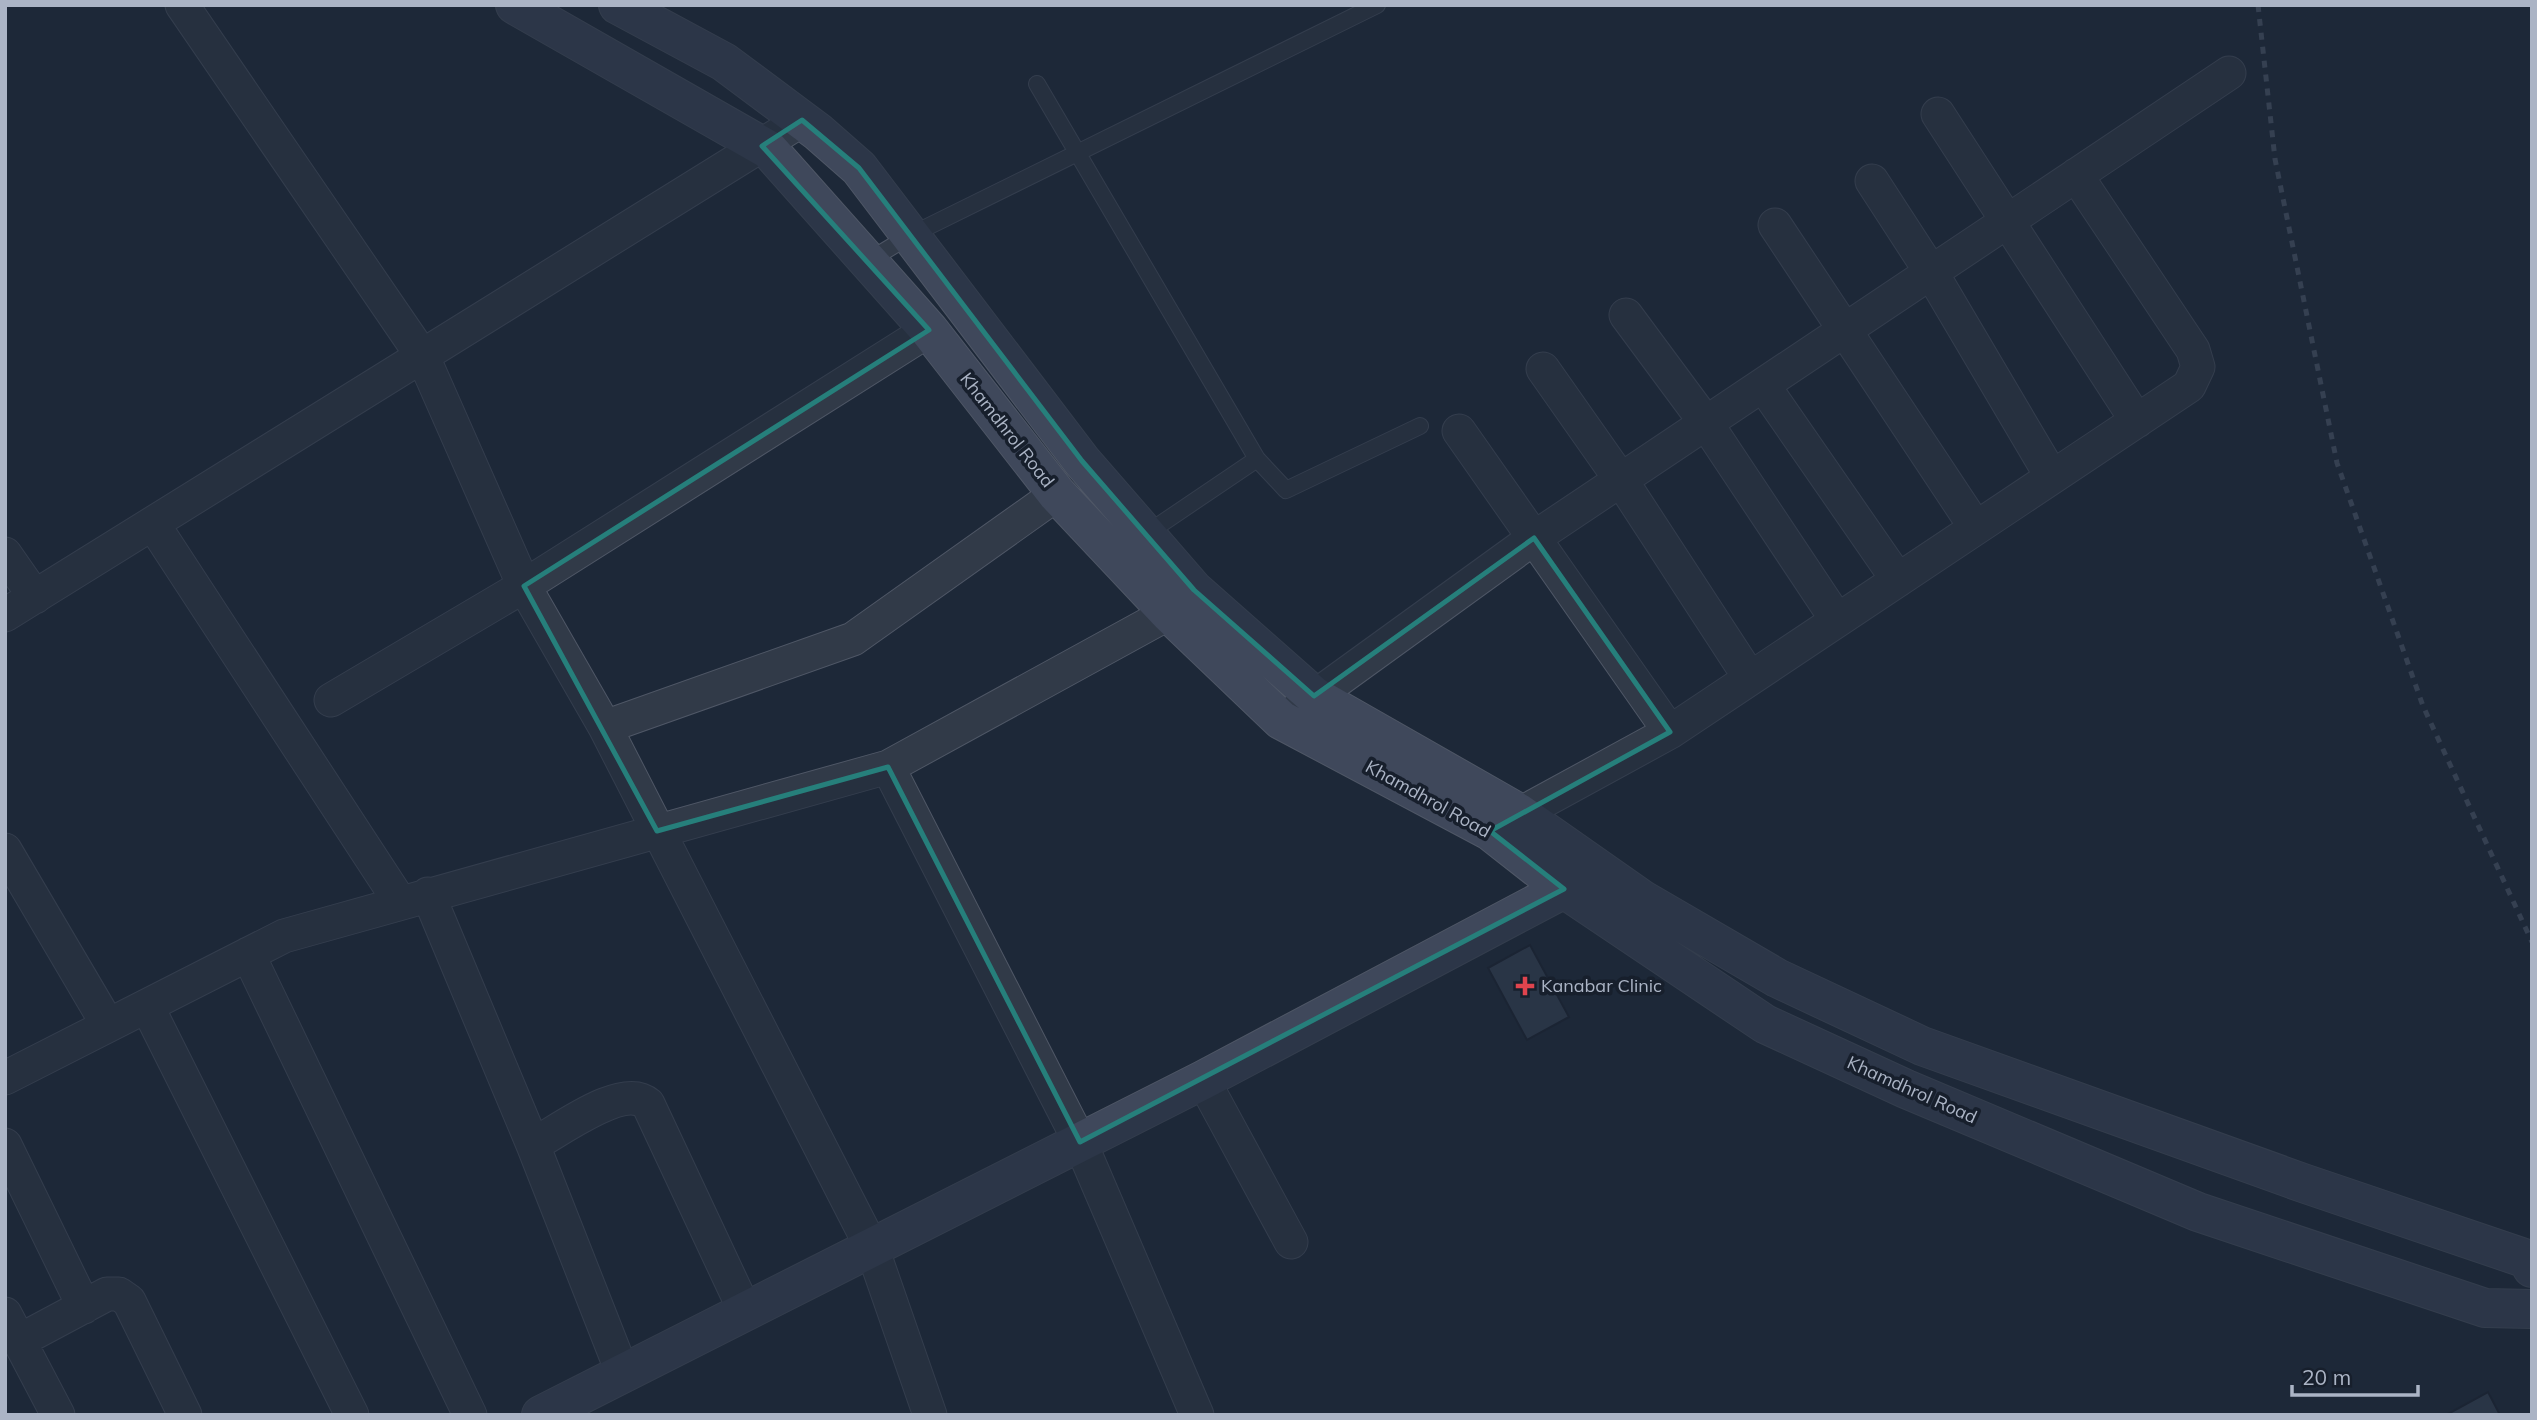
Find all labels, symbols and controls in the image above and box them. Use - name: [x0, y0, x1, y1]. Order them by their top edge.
- street label: Khamdhrol Road: [955, 368, 1059, 492]
- street label: Khamdhrol Road: [1362, 755, 1495, 842]
- place label: Kanabar Clinic: [1541, 974, 1662, 997]
- marker: Kanabar Clinic: [1515, 976, 1535, 996]
- street label: Khamdhrol Road: [1844, 1051, 1981, 1128]
- scale bar: [2292, 1354, 2418, 1398]
- text: 20 m: [2302, 1364, 2351, 1390]

